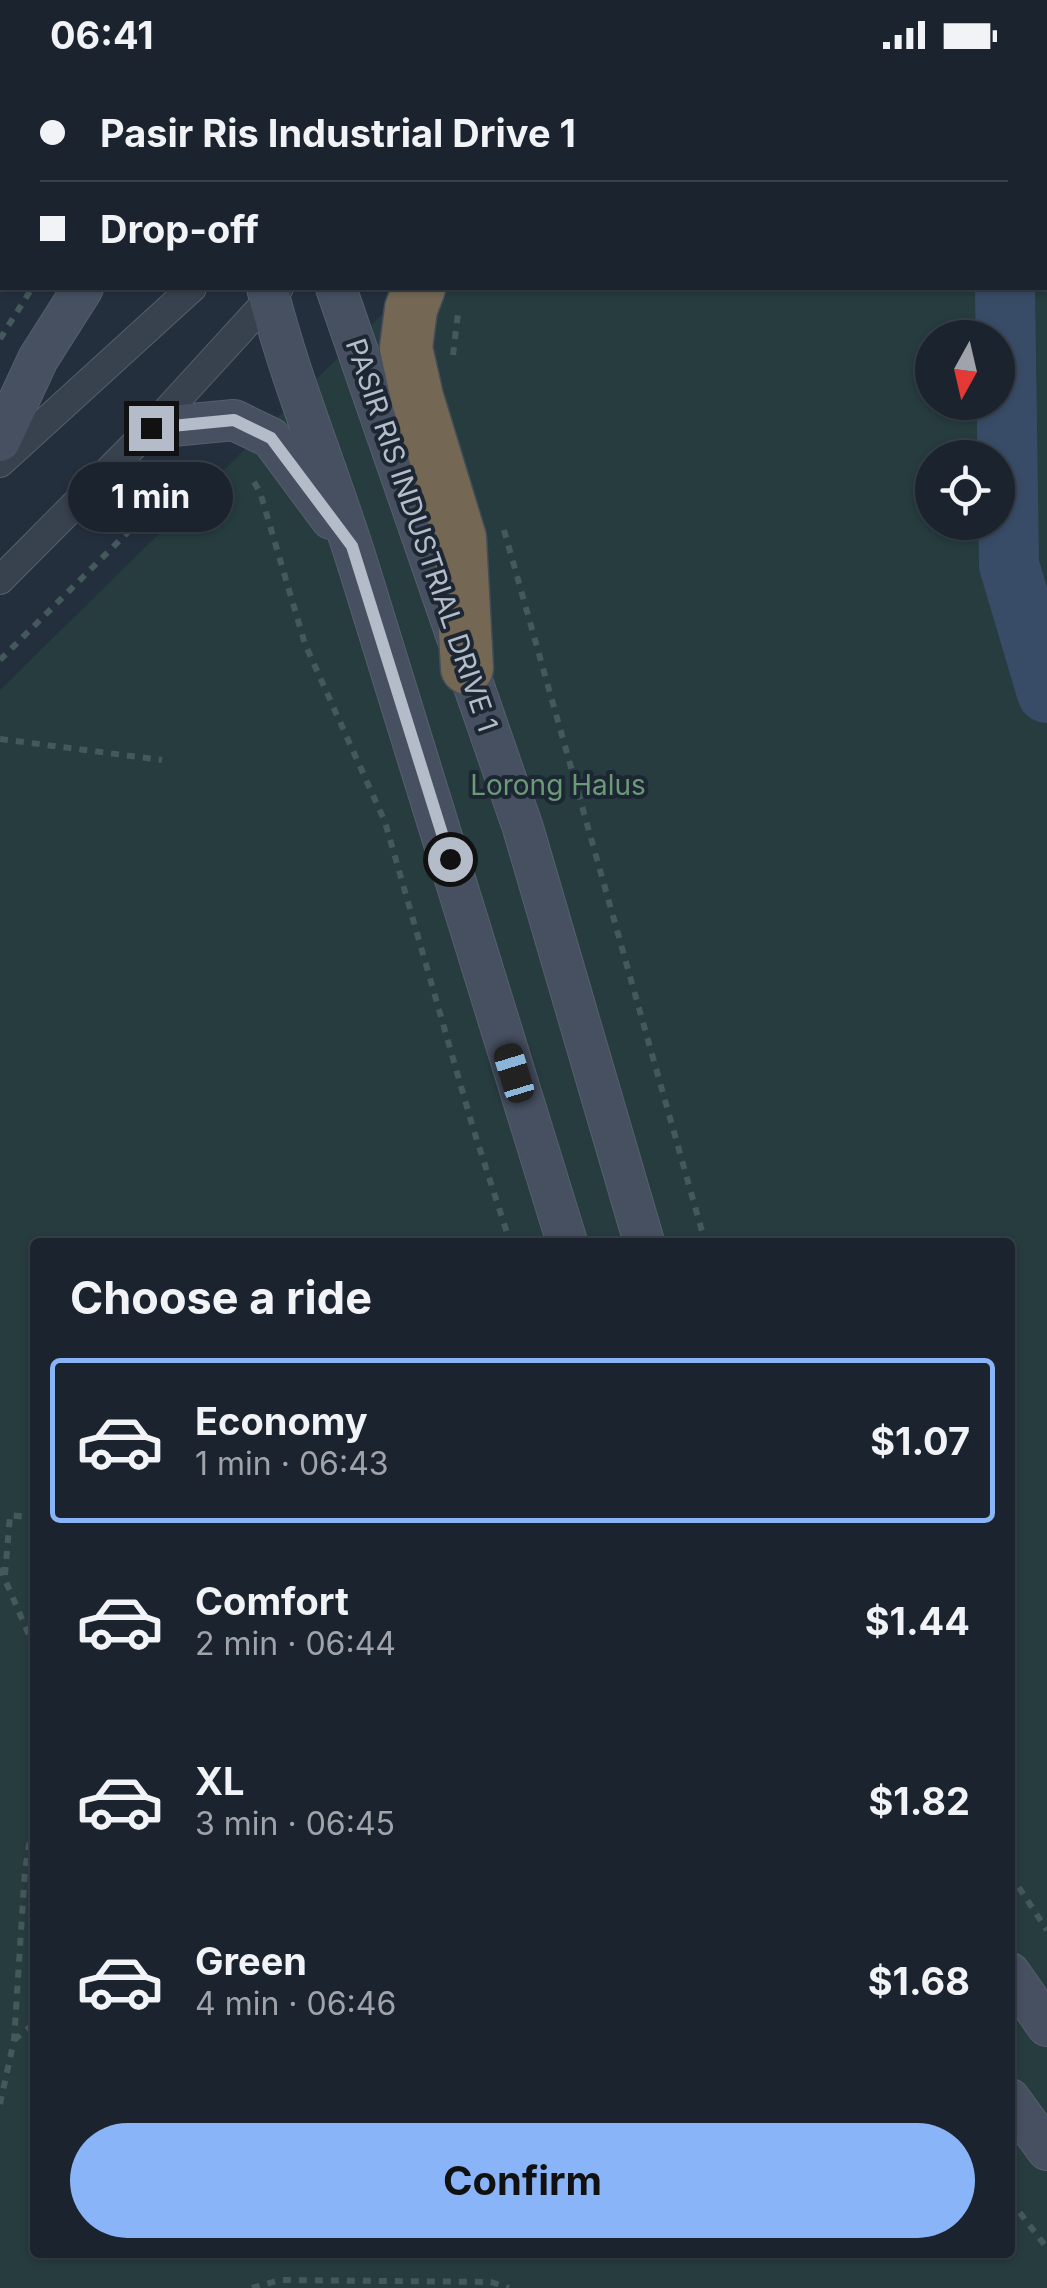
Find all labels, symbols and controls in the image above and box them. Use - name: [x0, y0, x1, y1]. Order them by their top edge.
- text: 06:41: [50, 12, 154, 58]
- text: Pasir Ris Industrial Drive 1: [100, 110, 576, 156]
- text: Drop-off: [100, 206, 259, 252]
- north arrow: [915, 320, 1015, 420]
- map controls: [915, 320, 1015, 540]
- street label: PASIR RIS INDUSTRIAL DRIVE 1: [339, 334, 505, 736]
- route end: [129, 406, 174, 451]
- button: locate: [915, 440, 1015, 540]
- callout: 1 min: [68, 463, 234, 533]
- text: 1 min: [111, 477, 190, 516]
- park label: Lorong Halus: [470, 768, 646, 802]
- route start: [428, 837, 473, 882]
- car: [491, 1040, 537, 1106]
- text: Choose a ride: [70, 1270, 372, 1325]
- icon: car: [75, 1396, 165, 1486]
- text: Economy: [195, 1398, 368, 1444]
- text: $1.07: [870, 1418, 970, 1464]
- text: 1 min · 06:43: [195, 1444, 389, 1483]
- icon: car: [75, 1576, 165, 1666]
- text: Comfort: [195, 1578, 349, 1624]
- text: $1.44: [865, 1598, 970, 1644]
- text: 2 min · 06:44: [195, 1624, 396, 1663]
- icon: car: [75, 1756, 165, 1846]
- text: XL: [195, 1758, 245, 1804]
- text: $1.82: [868, 1778, 970, 1824]
- text: 3 min · 06:45: [195, 1804, 395, 1843]
- icon: car: [75, 1936, 165, 2026]
- text: Green: [195, 1938, 307, 1984]
- text: $1.68: [868, 1958, 970, 2004]
- text: 4 min · 06:46: [195, 1984, 396, 2023]
- button: Confirm: [70, 2123, 975, 2238]

